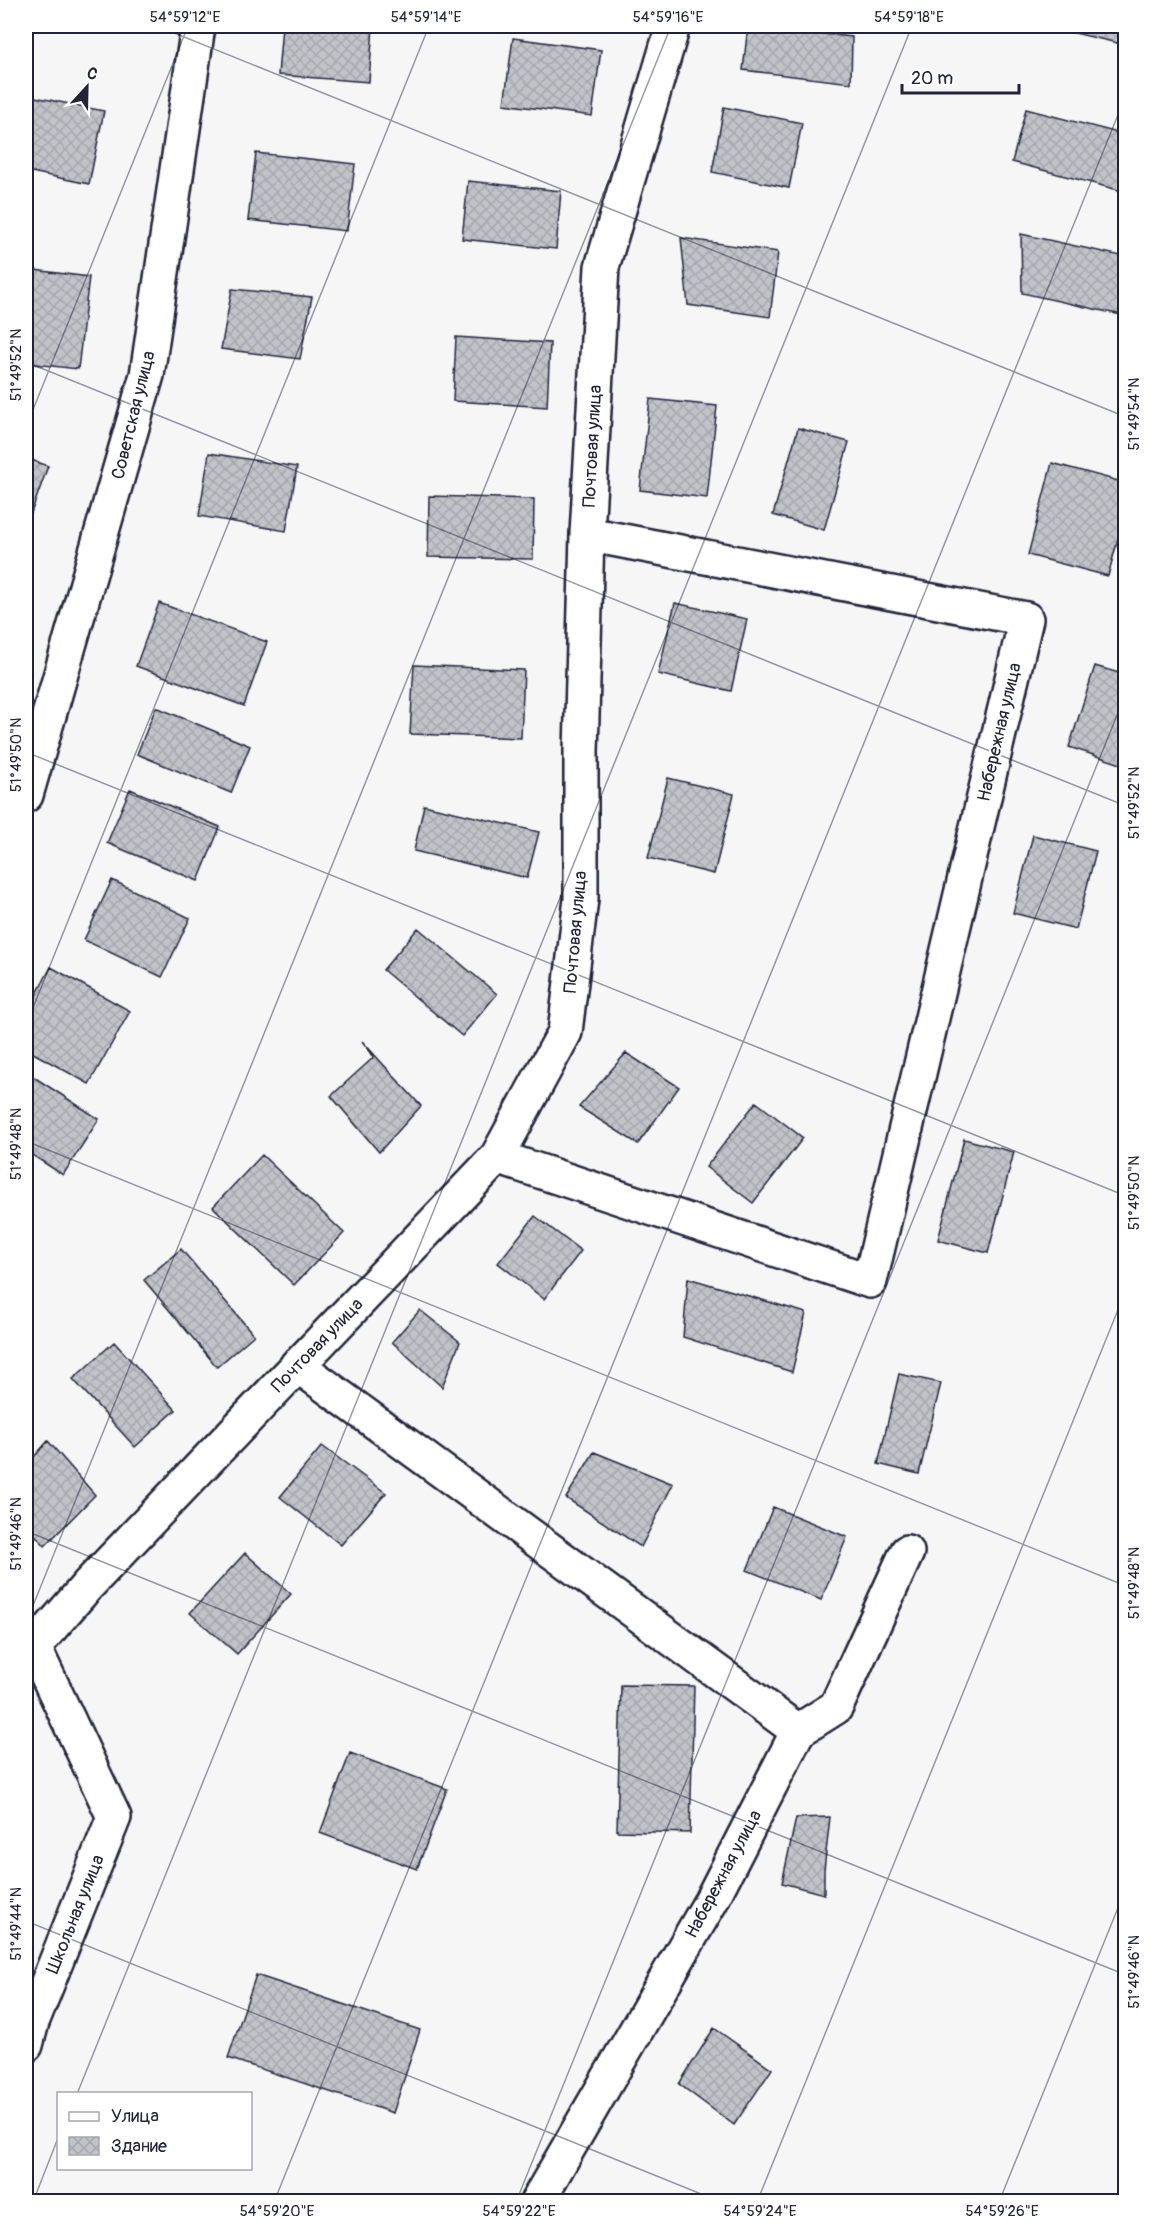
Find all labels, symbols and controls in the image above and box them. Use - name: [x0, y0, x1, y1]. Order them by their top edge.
- text: 54°59'12"E: [150, 8, 220, 27]
- text: 54°59'14"E: [391, 8, 462, 27]
- text: 54°59'16"E: [633, 8, 704, 27]
- text: 54°59'18"E: [874, 8, 944, 27]
- north arrow: [57, 57, 117, 117]
- scale bar: [902, 57, 1019, 95]
- text: С: [84, 63, 101, 85]
- text: 20 m: [911, 67, 953, 90]
- text: 51°49'52"N: [7, 329, 26, 401]
- street label: Советская улица: [106, 349, 161, 482]
- text: 51°49'54"N: [1125, 377, 1144, 451]
- street label: Почтовая улица: [578, 384, 607, 508]
- street label: Набережная улица: [972, 660, 1027, 804]
- text: 51°49'50"N: [7, 718, 26, 792]
- text: 51°49'52"N: [1125, 767, 1144, 839]
- street label: Почтовая улица: [559, 870, 592, 994]
- text: 51°49'48"N: [7, 1108, 26, 1180]
- text: 51°49'50"N: [1125, 1156, 1144, 1230]
- street label: Почтовая улица: [266, 1293, 368, 1397]
- text: 51°49'46"N: [7, 1497, 26, 1571]
- text: 51°49'48"N: [1125, 1547, 1144, 1619]
- street label: Набережная улица: [680, 1806, 767, 1942]
- street label: Школьная улица: [41, 1851, 110, 1977]
- text: 51°49'44"N: [7, 1887, 26, 1961]
- text: 51°49'46"N: [1125, 1935, 1144, 2009]
- legend: [57, 2092, 252, 2170]
- text: Улица: [111, 2105, 159, 2128]
- text: Здание: [111, 2135, 167, 2158]
- text: 54°59'20"E: [240, 2202, 315, 2221]
- text: 54°59'22"E: [483, 2202, 556, 2221]
- text: 54°59'24"E: [723, 2202, 797, 2221]
- text: 54°59'26"E: [965, 2202, 1039, 2221]

